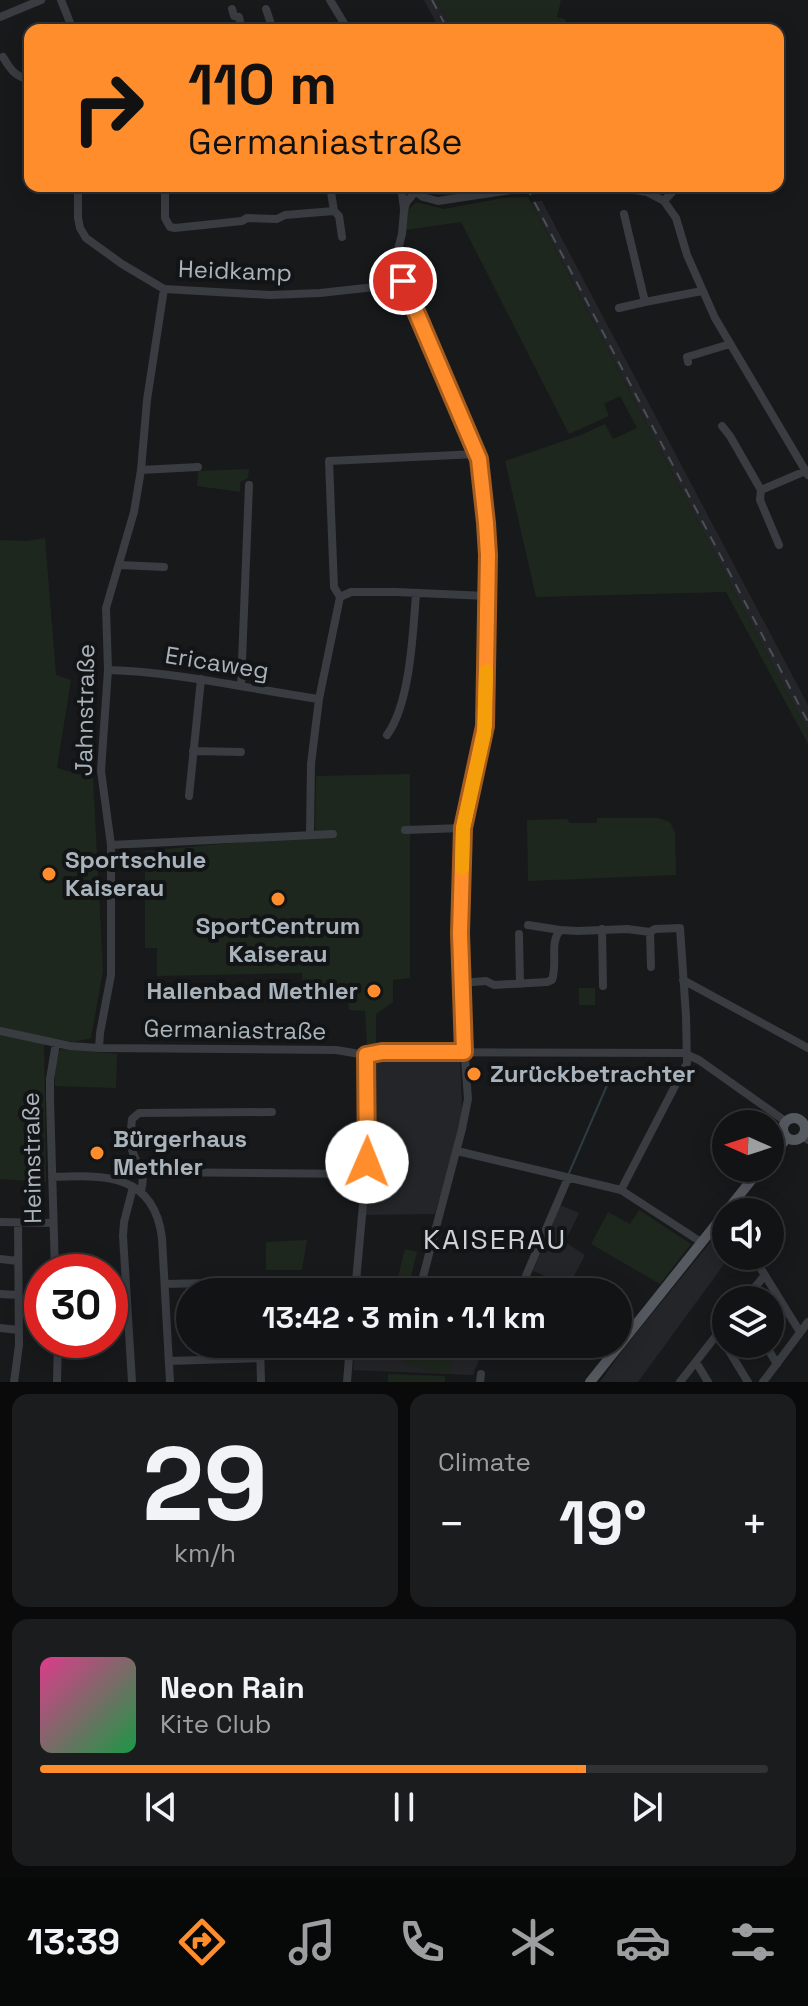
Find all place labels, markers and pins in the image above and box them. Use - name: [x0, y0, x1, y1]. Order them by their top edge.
- pin: [369, 247, 437, 315]
- place label: Sportschule Kaiserau: [65, 844, 206, 903]
- marker: Sportschule Kaiserau: [40, 865, 58, 883]
- marker: SportCentrum Kaiserau: [269, 890, 287, 908]
- place label: SportCentrum Kaiserau: [196, 910, 360, 969]
- place label: Hallenbad Methler: [147, 975, 358, 1006]
- marker: Hallenbad Methler: [365, 982, 383, 1000]
- place label: Zurückbetrachter: [490, 1058, 695, 1089]
- marker: Zurückbetrachter: [465, 1065, 483, 1083]
- place label: Bürgerhaus Methler: [113, 1123, 247, 1182]
- marker: Bürgerhaus Methler: [88, 1144, 106, 1162]

